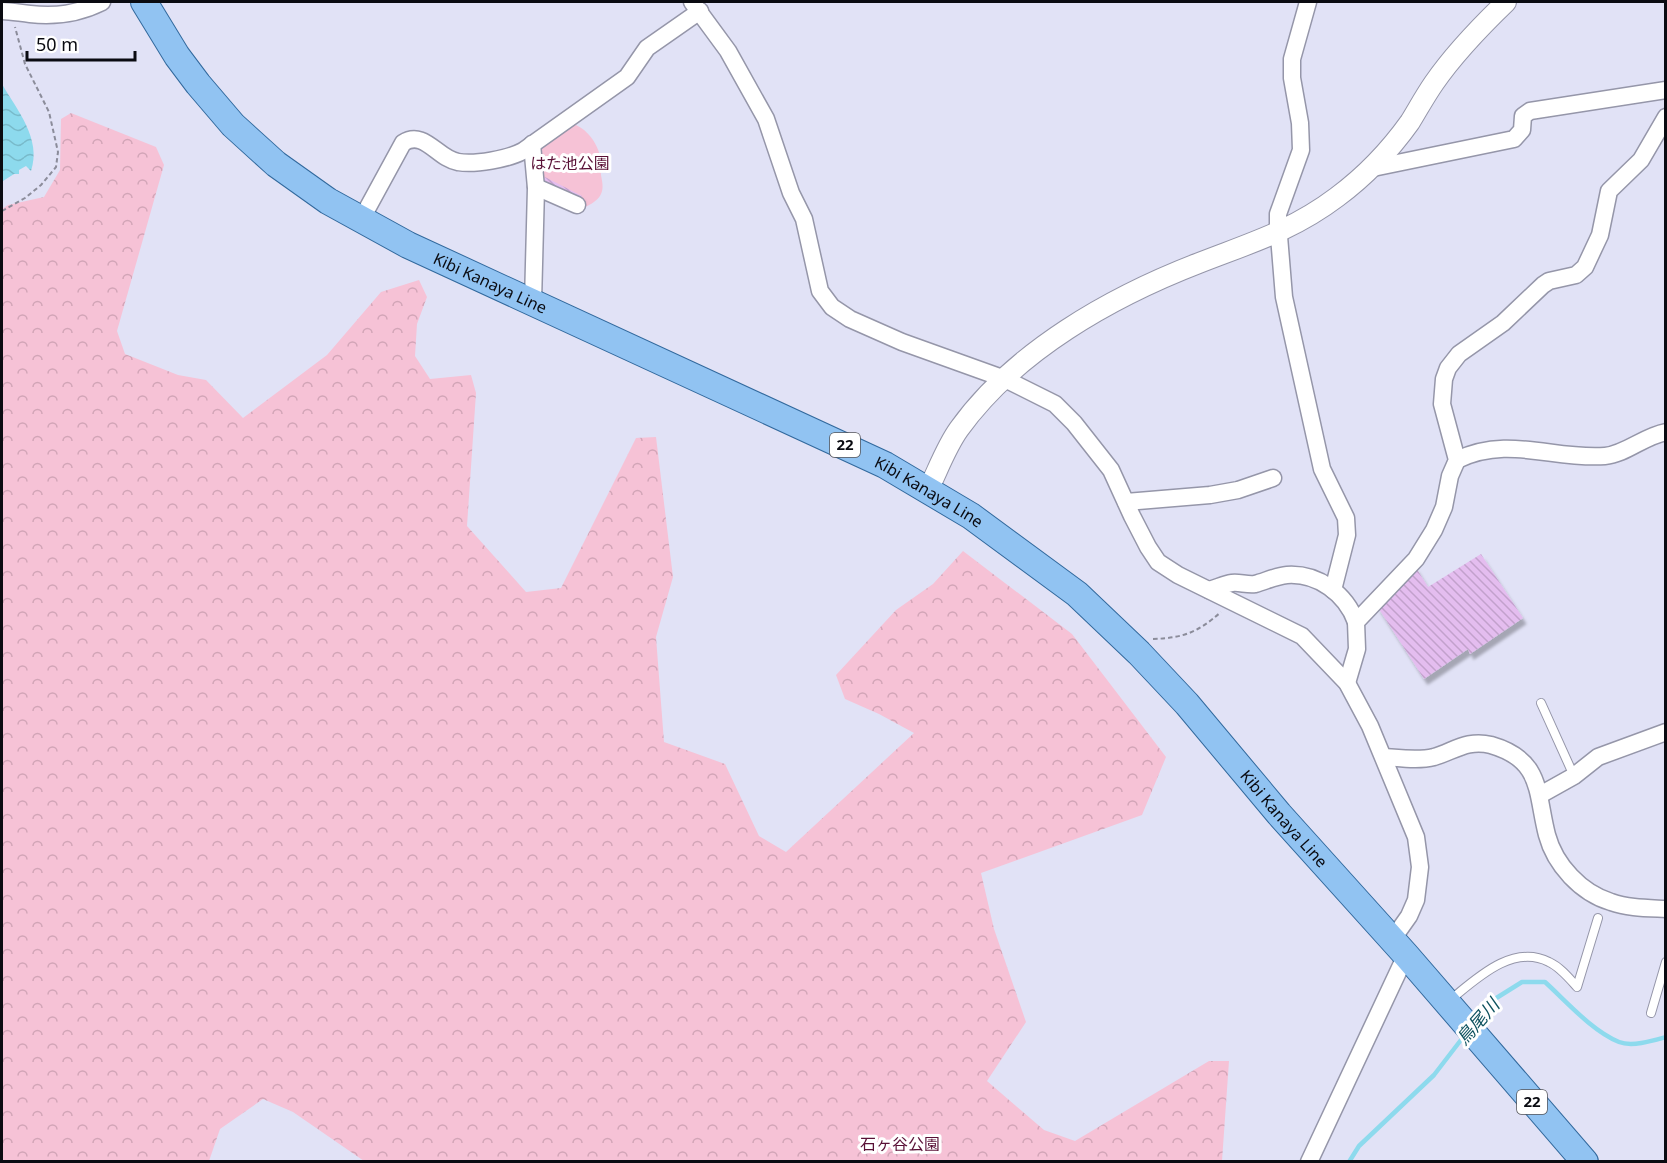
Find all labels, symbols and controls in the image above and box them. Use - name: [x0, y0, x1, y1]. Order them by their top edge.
- scale bar: [27, 24, 135, 62]
- text: 50 m: [36, 32, 78, 56]
- park label: はた池公園: [530, 152, 610, 174]
- street label: Kibi Kanaya Line: [430, 247, 551, 319]
- road number: 22: [830, 433, 860, 457]
- street label: Kibi Kanaya Line: [871, 451, 988, 532]
- street label: Kibi Kanaya Line: [1236, 765, 1333, 872]
- water label: 鳥尾川: [1450, 992, 1505, 1050]
- road number: 22: [1517, 1090, 1547, 1114]
- park label: 石ヶ谷公園: [860, 1133, 940, 1155]

